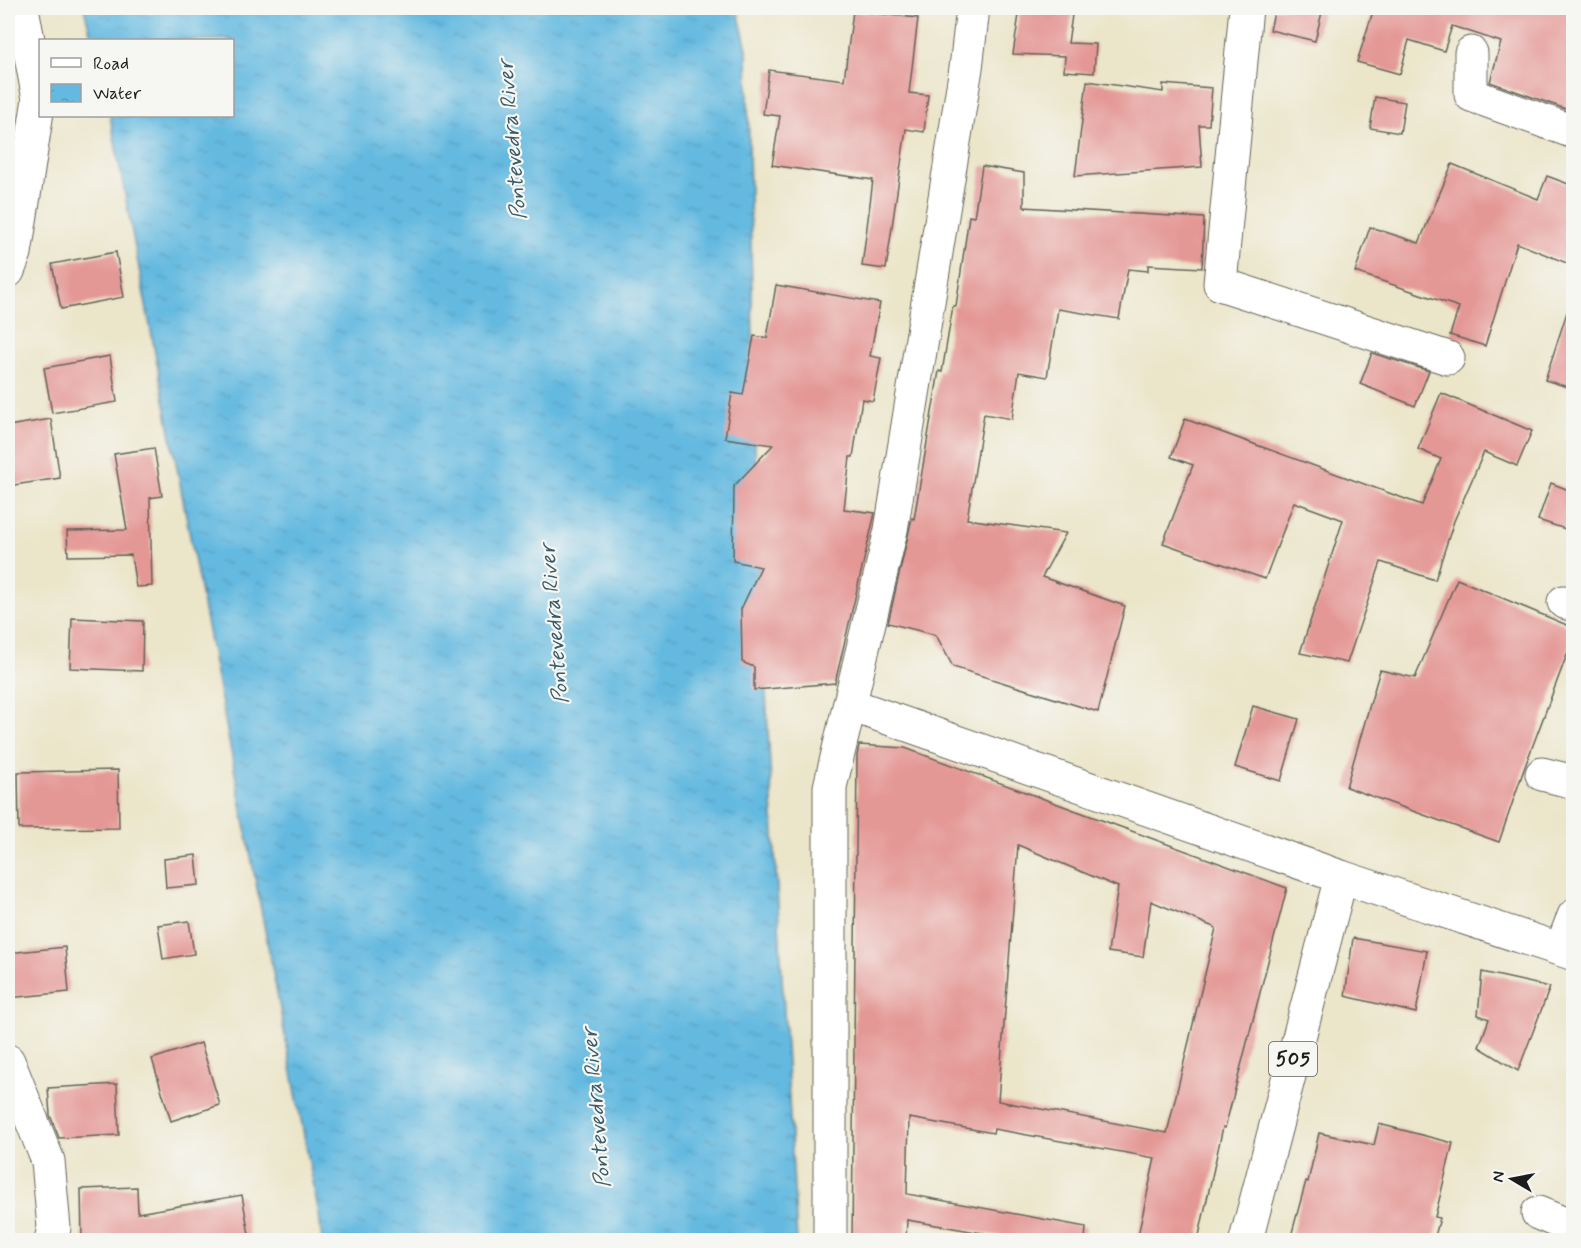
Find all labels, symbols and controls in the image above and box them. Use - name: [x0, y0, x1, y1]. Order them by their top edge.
- legend: [39, 39, 234, 117]
- text: Road: [93, 52, 129, 76]
- water label: Pontevedra River: [492, 56, 534, 221]
- text: Water: [93, 82, 142, 106]
- water label: Pontevedra River: [534, 540, 576, 705]
- water label: Pontevedra River: [576, 1024, 618, 1189]
- road number: 505: [1269, 1042, 1317, 1076]
- north arrow: [1482, 1149, 1542, 1209]
- text: N: [1487, 1170, 1510, 1184]

